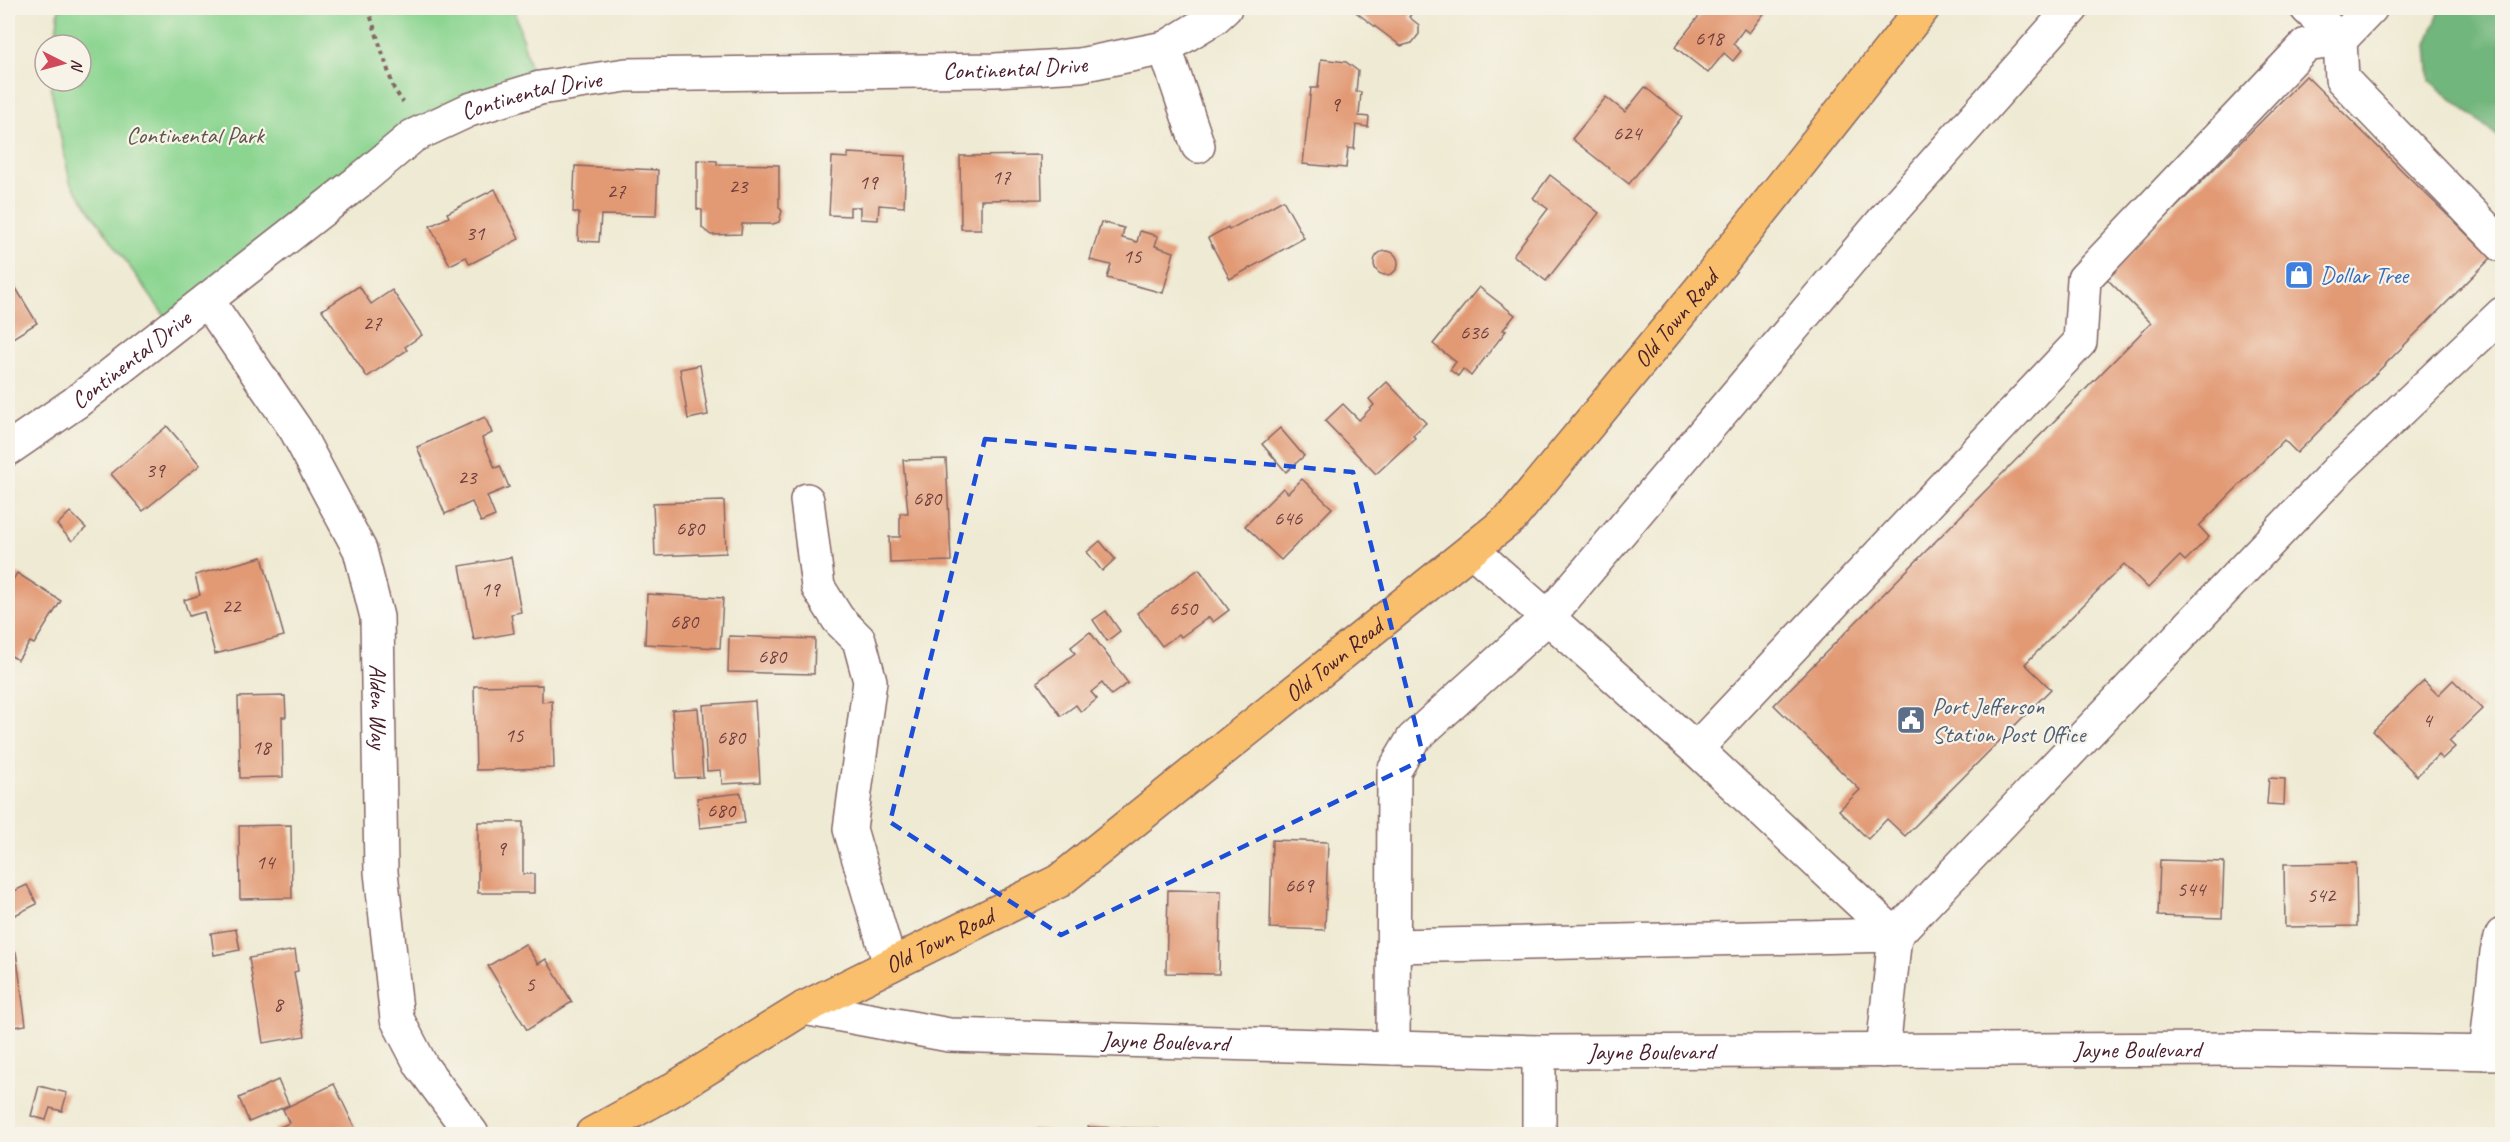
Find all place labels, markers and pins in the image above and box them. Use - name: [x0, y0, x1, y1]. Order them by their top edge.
- shop icon: Dollar Tree: [2283, 259, 2315, 291]
- place label: Dollar Tree: [2320, 260, 2410, 290]
- place label: Port Jefferson Station Post Office: [1932, 691, 2087, 749]
- public building icon: Port Jefferson Station Post Office: [1895, 704, 1927, 736]

